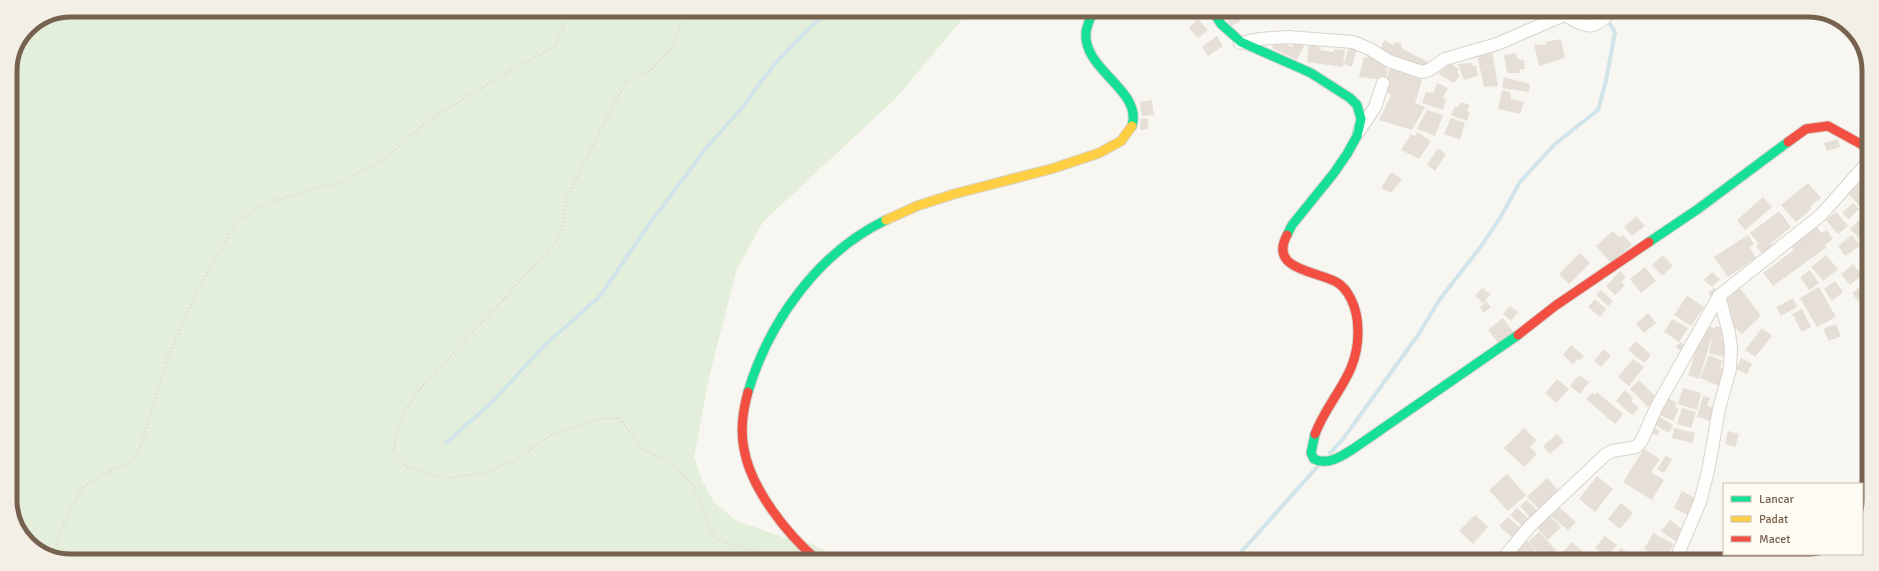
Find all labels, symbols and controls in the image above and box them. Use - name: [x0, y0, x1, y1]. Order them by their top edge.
- legend: [1723, 483, 1863, 555]
- text: Lancar: [1759, 492, 1795, 507]
- text: Padat: [1759, 512, 1788, 527]
- text: Macet: [1759, 532, 1791, 547]

